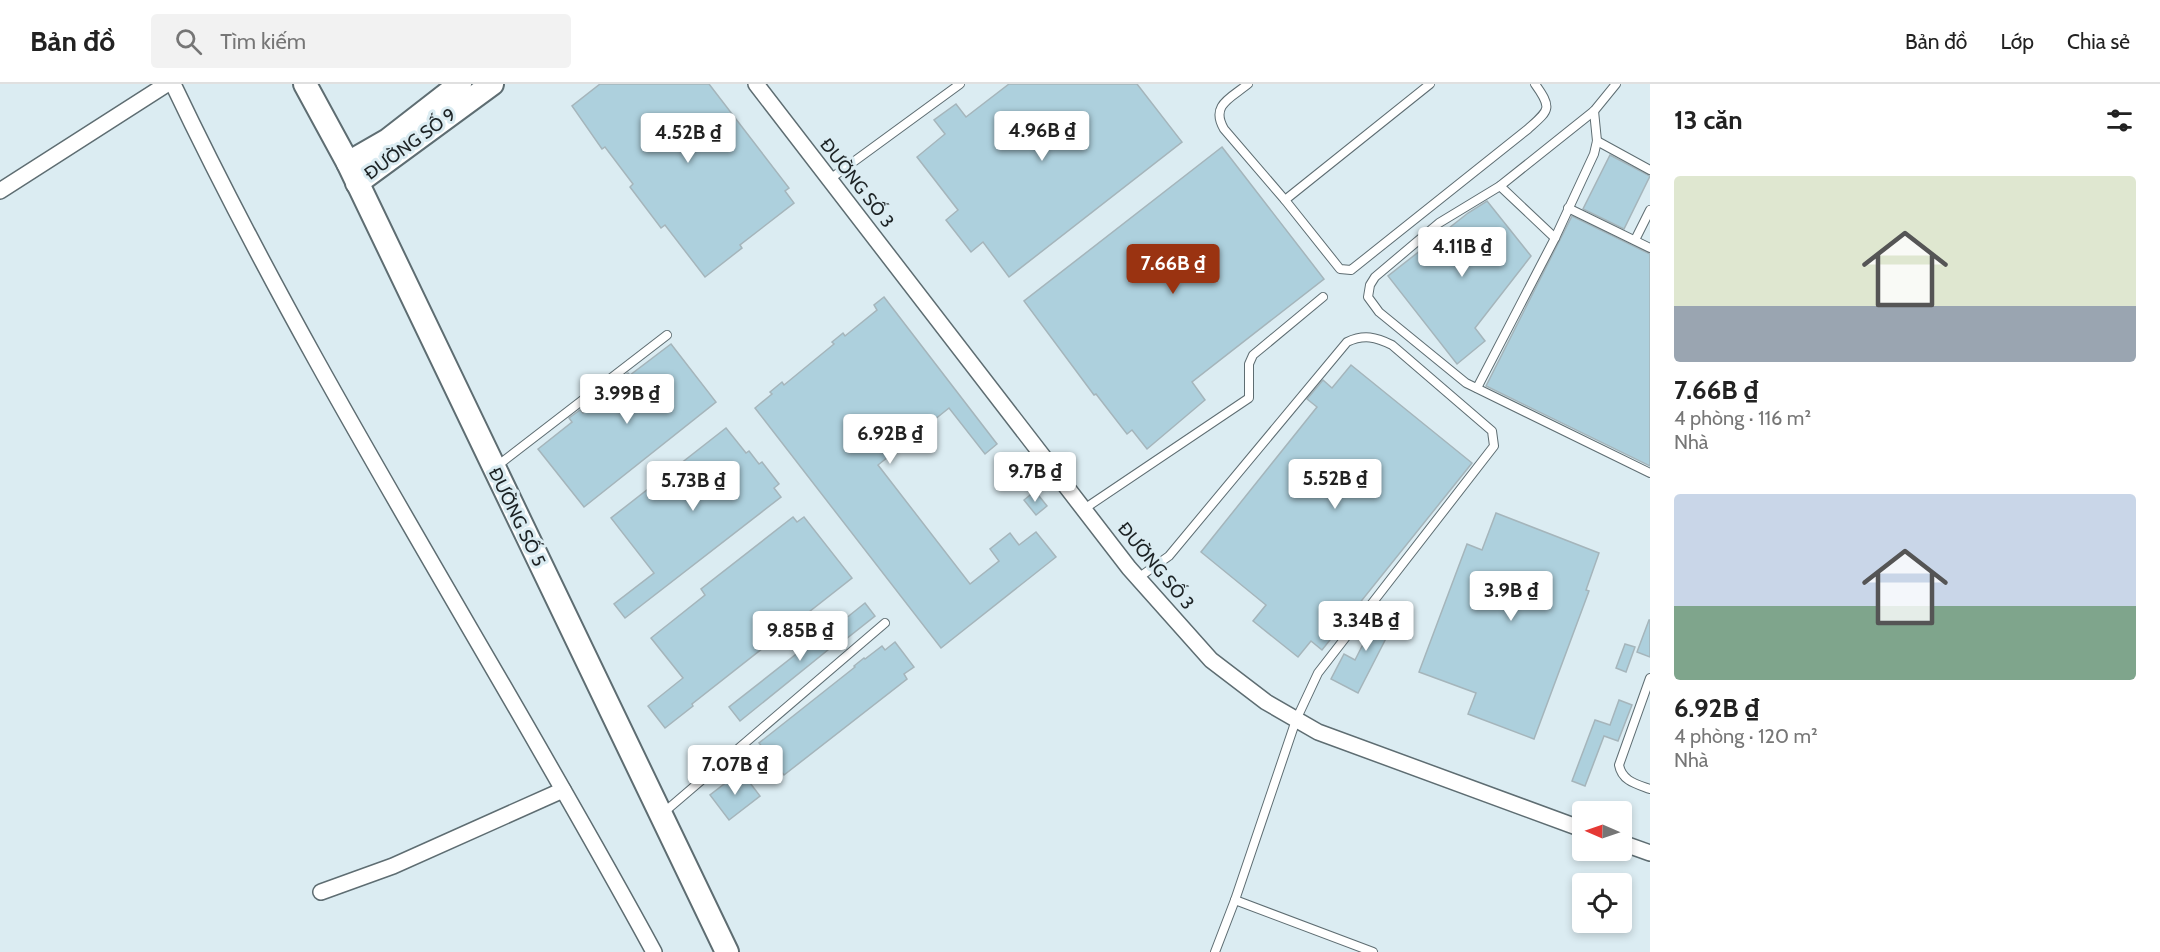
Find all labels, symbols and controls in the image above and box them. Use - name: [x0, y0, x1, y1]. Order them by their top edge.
- search box: [151, 14, 571, 68]
- text: Bản đồ: [30, 24, 115, 58]
- icon: search: [172, 25, 205, 58]
- text: Tìm kiếm: [220, 28, 306, 55]
- text: Bản đồ: [1905, 29, 1967, 54]
- text: Lớp: [2000, 29, 2034, 54]
- text: Chia sẻ: [2067, 29, 2130, 54]
- street label: ĐƯỜNG SỐ 9: [359, 102, 460, 184]
- text: 13 căn: [1674, 104, 1743, 136]
- icon: filters: [2103, 104, 2136, 137]
- pin: 4.96B ₫: [987, 111, 1097, 162]
- pin: 4.52B ₫: [633, 113, 743, 164]
- text: 4.96B ₫: [1008, 118, 1076, 142]
- text: 4.52B ₫: [655, 120, 721, 144]
- street label: ĐƯỜNG SỐ 3: [815, 133, 900, 232]
- icon: home: [1851, 215, 1959, 323]
- pin: 4.11B ₫: [1407, 227, 1517, 278]
- text: 4.11B ₫: [1432, 234, 1492, 258]
- pin: 7.66B ₫: [1118, 244, 1228, 295]
- text: 7.66B ₫: [1141, 251, 1205, 275]
- pin: 3.99B ₫: [572, 374, 682, 425]
- text: 7.66B ₫: [1674, 374, 1758, 406]
- text: 3.99B ₫: [594, 381, 660, 405]
- text: 4 phòng · 116 m²: [1674, 406, 1811, 430]
- pin: 6.92B ₫: [835, 414, 945, 465]
- text: 6.92B ₫: [857, 421, 923, 445]
- text: Nhà: [1674, 430, 1708, 454]
- pin: 9.7B ₫: [986, 452, 1084, 503]
- text: 9.7B ₫: [1008, 459, 1062, 483]
- pin: 5.52B ₫: [1280, 459, 1390, 510]
- pin: 5.73B ₫: [638, 461, 748, 512]
- street label: ĐƯỜNG SỐ 5: [484, 463, 552, 570]
- text: 5.52B ₫: [1303, 466, 1367, 490]
- text: 5.73B ₫: [661, 468, 725, 492]
- street label: ĐƯỜNG SỐ 3: [1113, 517, 1200, 614]
- icon: home: [1851, 533, 1959, 641]
- pin: 3.9B ₫: [1462, 571, 1560, 622]
- text: 3.9B ₫: [1484, 578, 1538, 602]
- pin: 3.34B ₫: [1311, 601, 1421, 652]
- text: 3.34B ₫: [1333, 608, 1399, 632]
- pin: 9.85B ₫: [745, 611, 855, 662]
- text: 9.85B ₫: [767, 618, 833, 642]
- text: 6.92B ₫: [1674, 692, 1759, 724]
- text: 4 phòng · 120 m²: [1674, 724, 1818, 748]
- pin: 7.07B ₫: [680, 745, 790, 796]
- text: Nhà: [1674, 748, 1708, 772]
- text: 7.07B ₫: [702, 752, 768, 776]
- north arrow: [1572, 801, 1632, 861]
- map controls: [1572, 801, 1632, 933]
- button: locate: [1572, 873, 1632, 933]

